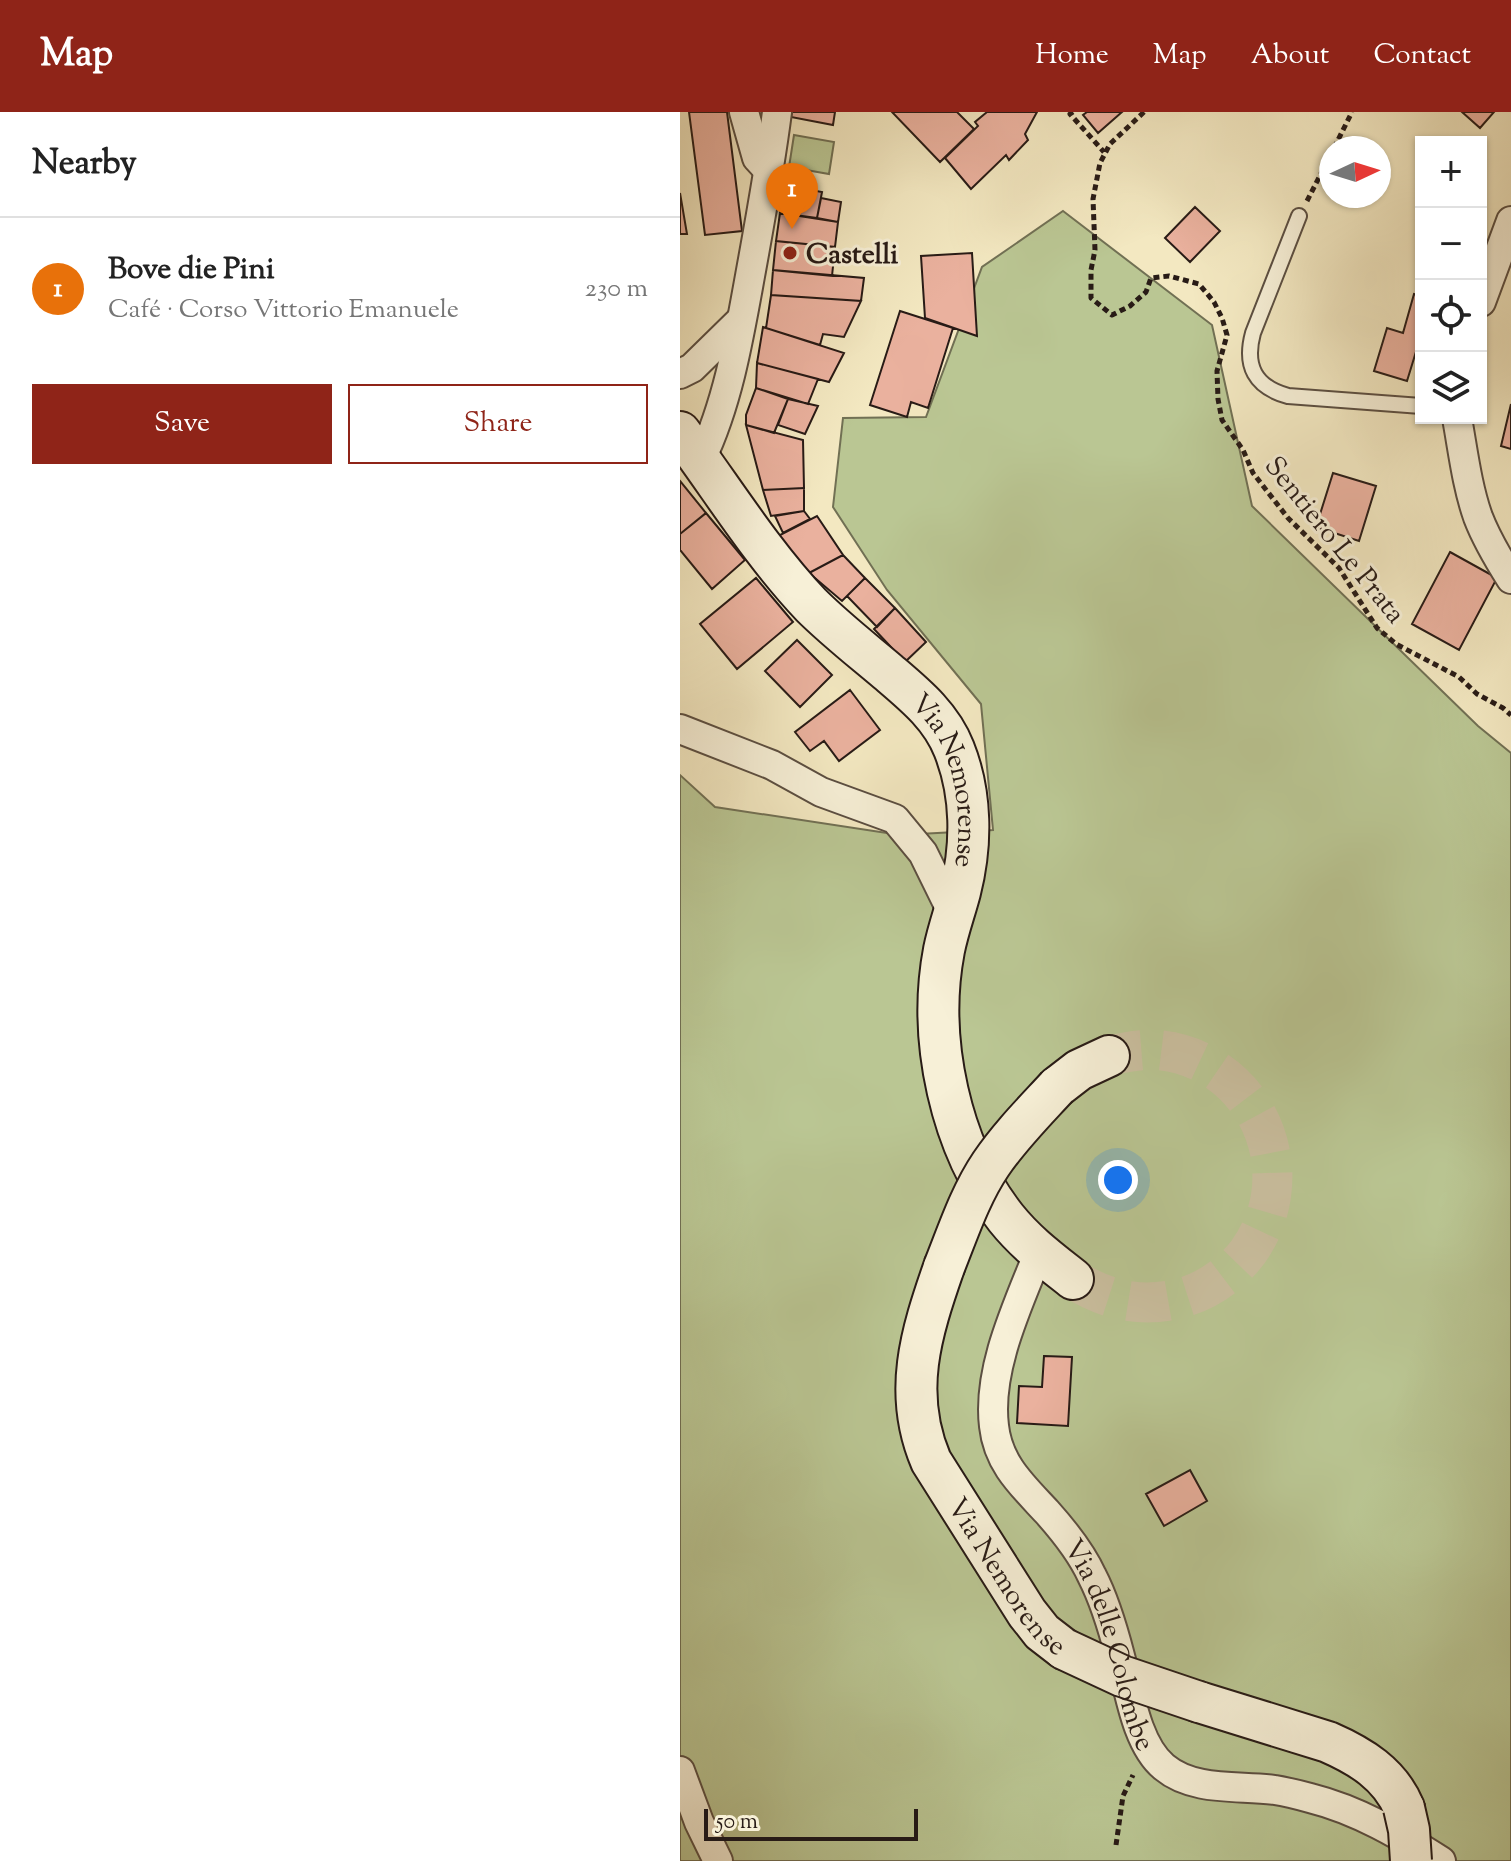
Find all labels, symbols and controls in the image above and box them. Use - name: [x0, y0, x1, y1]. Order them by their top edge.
- text: Map: [40, 29, 113, 83]
- text: Home: [1035, 36, 1109, 76]
- text: Map: [1153, 36, 1207, 76]
- text: About: [1251, 36, 1329, 76]
- text: Contact: [1373, 36, 1471, 76]
- north arrow: [1319, 136, 1391, 208]
- map controls: [1415, 136, 1487, 424]
- button: +: [1415, 136, 1487, 208]
- text: Nearby: [32, 140, 137, 189]
- pin: 1: [766, 163, 818, 229]
- button: −: [1415, 208, 1487, 280]
- place label: Castelli: [806, 236, 898, 276]
- marker: Castelli: [781, 244, 799, 262]
- text: Bove die Pini: [108, 249, 275, 292]
- text: 1: [54, 271, 62, 308]
- text: 230 m: [585, 271, 648, 308]
- button: locate: [1415, 280, 1487, 352]
- text: Café · Corso Vittorio Emanuele: [108, 292, 459, 329]
- button: layers: [1415, 352, 1487, 424]
- button: Save: [32, 384, 332, 464]
- button: Share: [348, 384, 648, 464]
- street label: Sentiero Le Prata: [1254, 449, 1414, 633]
- street label: Via Nemorense: [900, 685, 985, 870]
- your location: [1098, 1160, 1138, 1200]
- street label: Via Nemorense: [936, 1491, 1074, 1667]
- street label: Via delle Colombe: [1052, 1532, 1164, 1759]
- scale bar: [704, 1805, 918, 1841]
- text: 50 m: [716, 1807, 758, 1839]

